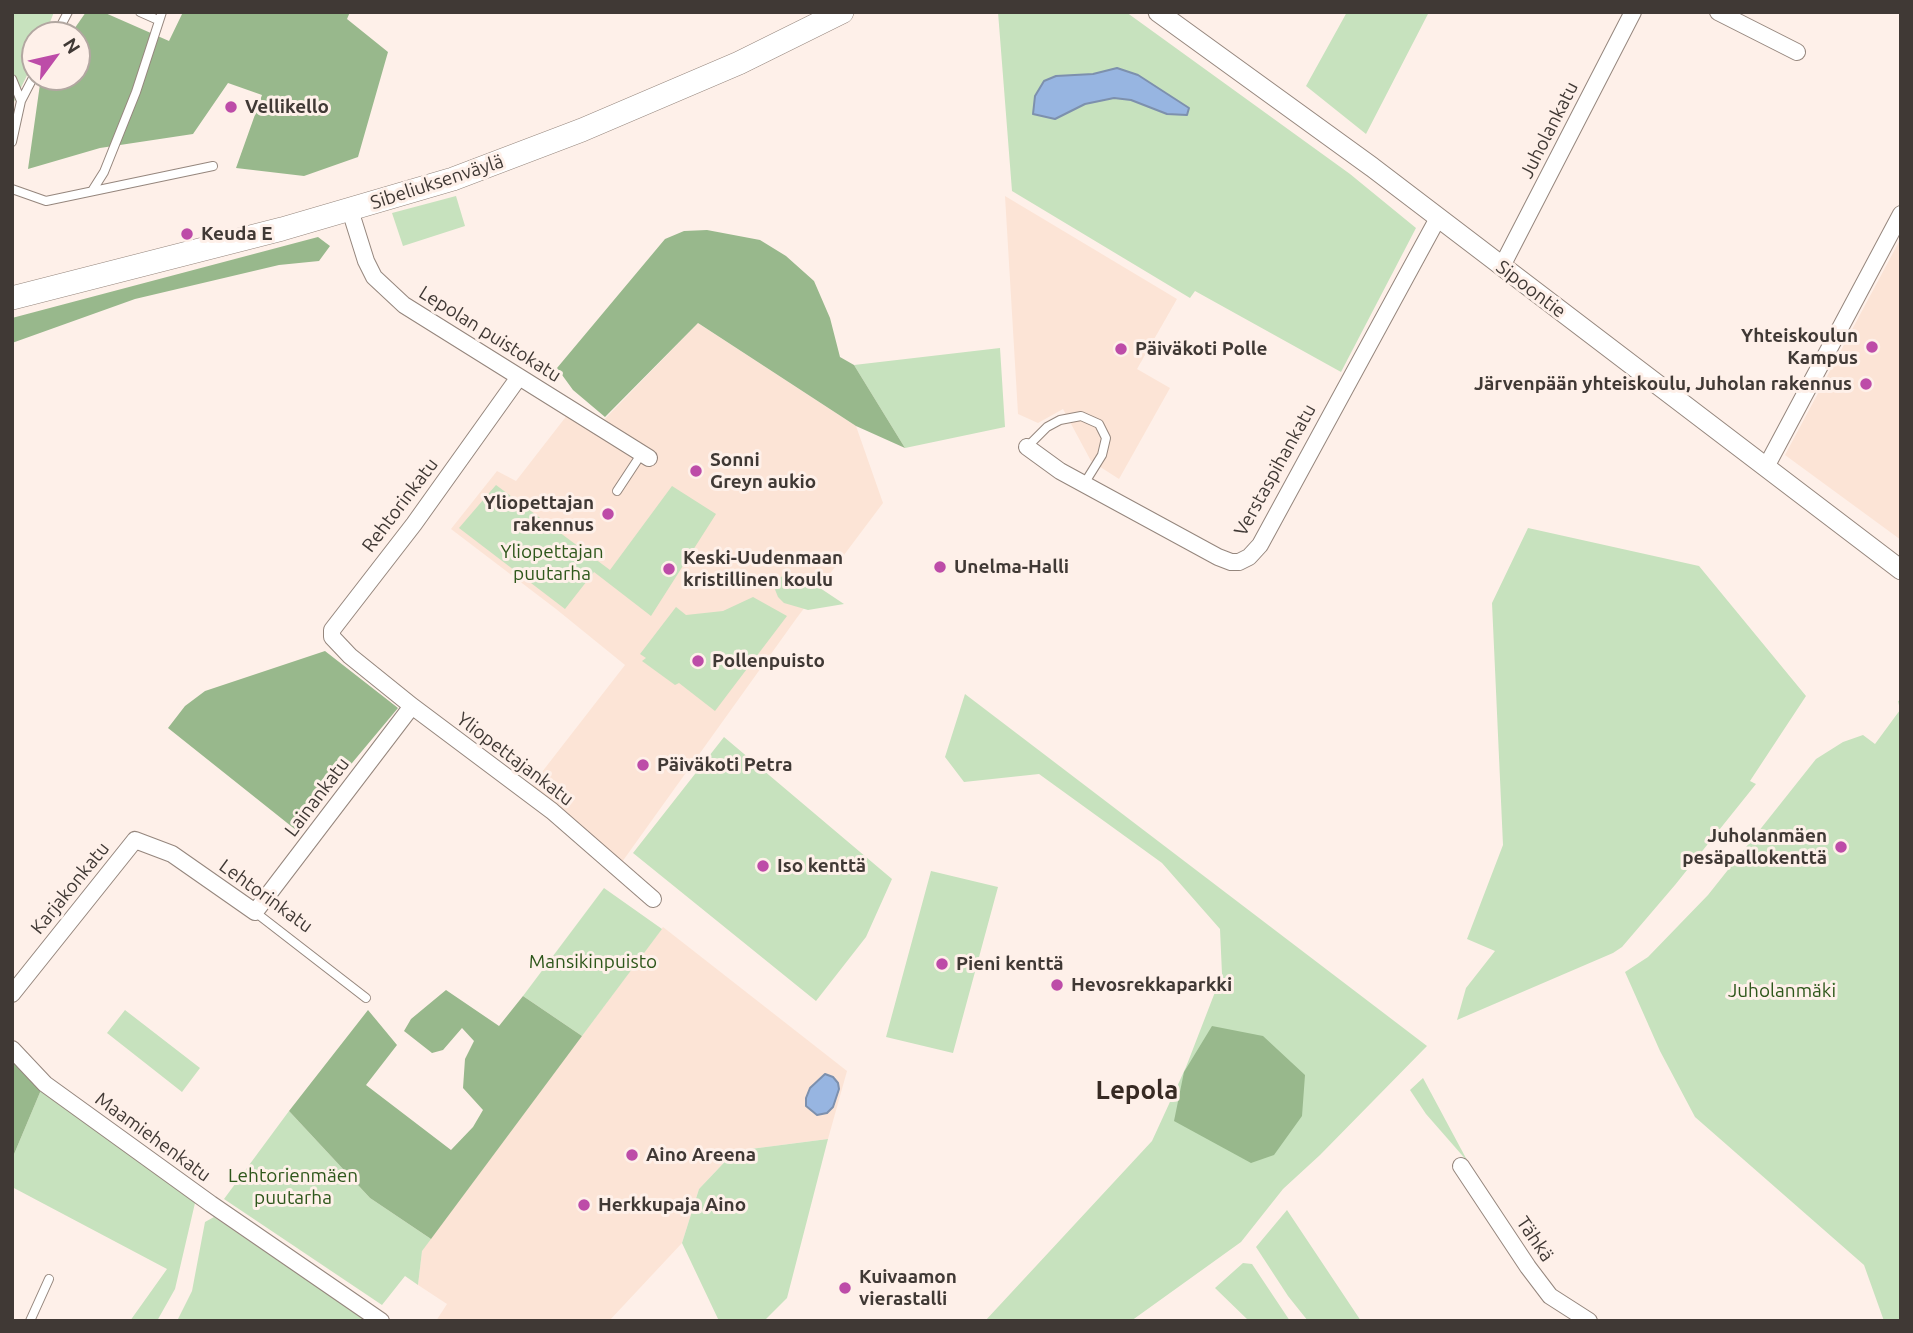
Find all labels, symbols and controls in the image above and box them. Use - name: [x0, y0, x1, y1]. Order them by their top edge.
- north arrow: [21, 21, 91, 91]
- text: N: [59, 34, 85, 58]
- street label: Juholankatu: [1515, 78, 1583, 182]
- place label: Vellikello: [245, 96, 329, 118]
- marker: Vellikello: [223, 99, 239, 115]
- street label: Sibeliuksenväylä: [368, 150, 506, 214]
- place label: Keuda E: [201, 223, 273, 245]
- marker: Keuda E: [179, 226, 195, 242]
- street label: Sipoontie: [1492, 255, 1570, 323]
- street label: Lepolan puistokatu: [415, 281, 565, 387]
- place label: Yhteiskoulun Kampus: [1741, 325, 1858, 369]
- place label: Päiväkoti Polle: [1135, 338, 1268, 360]
- marker: Yhteiskoulun Kampus: [1864, 339, 1880, 355]
- marker: Päiväkoti Polle: [1113, 341, 1129, 357]
- place label: Järvenpään yhteiskoulu, Juholan rakennus: [1474, 373, 1852, 395]
- marker: Järvenpään yhteiskoulu, Juholan rakennus: [1858, 376, 1874, 392]
- street label: Verstaspihankatu: [1229, 400, 1321, 540]
- place label: Sonni Greyn aukio: [710, 449, 816, 493]
- street label: Rehtorinkatu: [357, 453, 443, 557]
- marker: Sonni Greyn aukio: [688, 463, 704, 479]
- place label: Yliopettajan rakennus: [484, 492, 594, 536]
- marker: Yliopettajan rakennus: [600, 506, 616, 522]
- park label: Yliopettajan puutarha: [500, 541, 604, 585]
- place label: Keski-Uudenmaan kristillinen koulu: [683, 547, 843, 591]
- place label: Unelma-Halli: [954, 556, 1069, 578]
- marker: Unelma-Halli: [932, 559, 948, 575]
- marker: Keski-Uudenmaan kristillinen koulu: [661, 561, 677, 577]
- place label: Pollenpuisto: [712, 650, 825, 672]
- marker: Pollenpuisto: [690, 653, 706, 669]
- street label: Yliopettajankatu: [452, 708, 578, 810]
- street label: Lainankatu: [280, 753, 354, 841]
- place label: Päiväkoti Petra: [657, 754, 793, 776]
- marker: Päiväkoti Petra: [635, 757, 651, 773]
- place label: Juholanmäen pesäpallokenttä: [1682, 825, 1827, 869]
- street label: Karjakonkatu: [26, 837, 114, 939]
- marker: Juholanmäen pesäpallokenttä: [1833, 839, 1849, 855]
- street label: Lehtorinkatu: [215, 854, 317, 938]
- place label: Iso kenttä: [777, 855, 866, 877]
- marker: Iso kenttä: [755, 858, 771, 874]
- park label: Mansikinpuisto: [529, 951, 657, 973]
- place label: Pieni kenttä: [956, 953, 1064, 975]
- marker: Pieni kenttä: [934, 956, 950, 972]
- place label: Hevosrekkaparkki: [1071, 974, 1232, 996]
- marker: Hevosrekkaparkki: [1049, 977, 1065, 993]
- park label: Juholanmäki: [1728, 980, 1836, 1002]
- district label: Lepola: [1096, 1074, 1178, 1106]
- street label: Maamiehenkatu: [91, 1087, 215, 1187]
- place label: Aino Areena: [646, 1144, 756, 1166]
- marker: Aino Areena: [624, 1147, 640, 1163]
- park label: Lehtorienmäen puutarha: [228, 1165, 358, 1209]
- place label: Herkkupaja Aino: [598, 1194, 746, 1216]
- marker: Herkkupaja Aino: [576, 1197, 592, 1213]
- street label: Tähkä: [1512, 1212, 1558, 1266]
- place label: Kuivaamon vierastalli: [859, 1266, 957, 1310]
- marker: Kuivaamon vierastalli: [837, 1280, 853, 1296]

